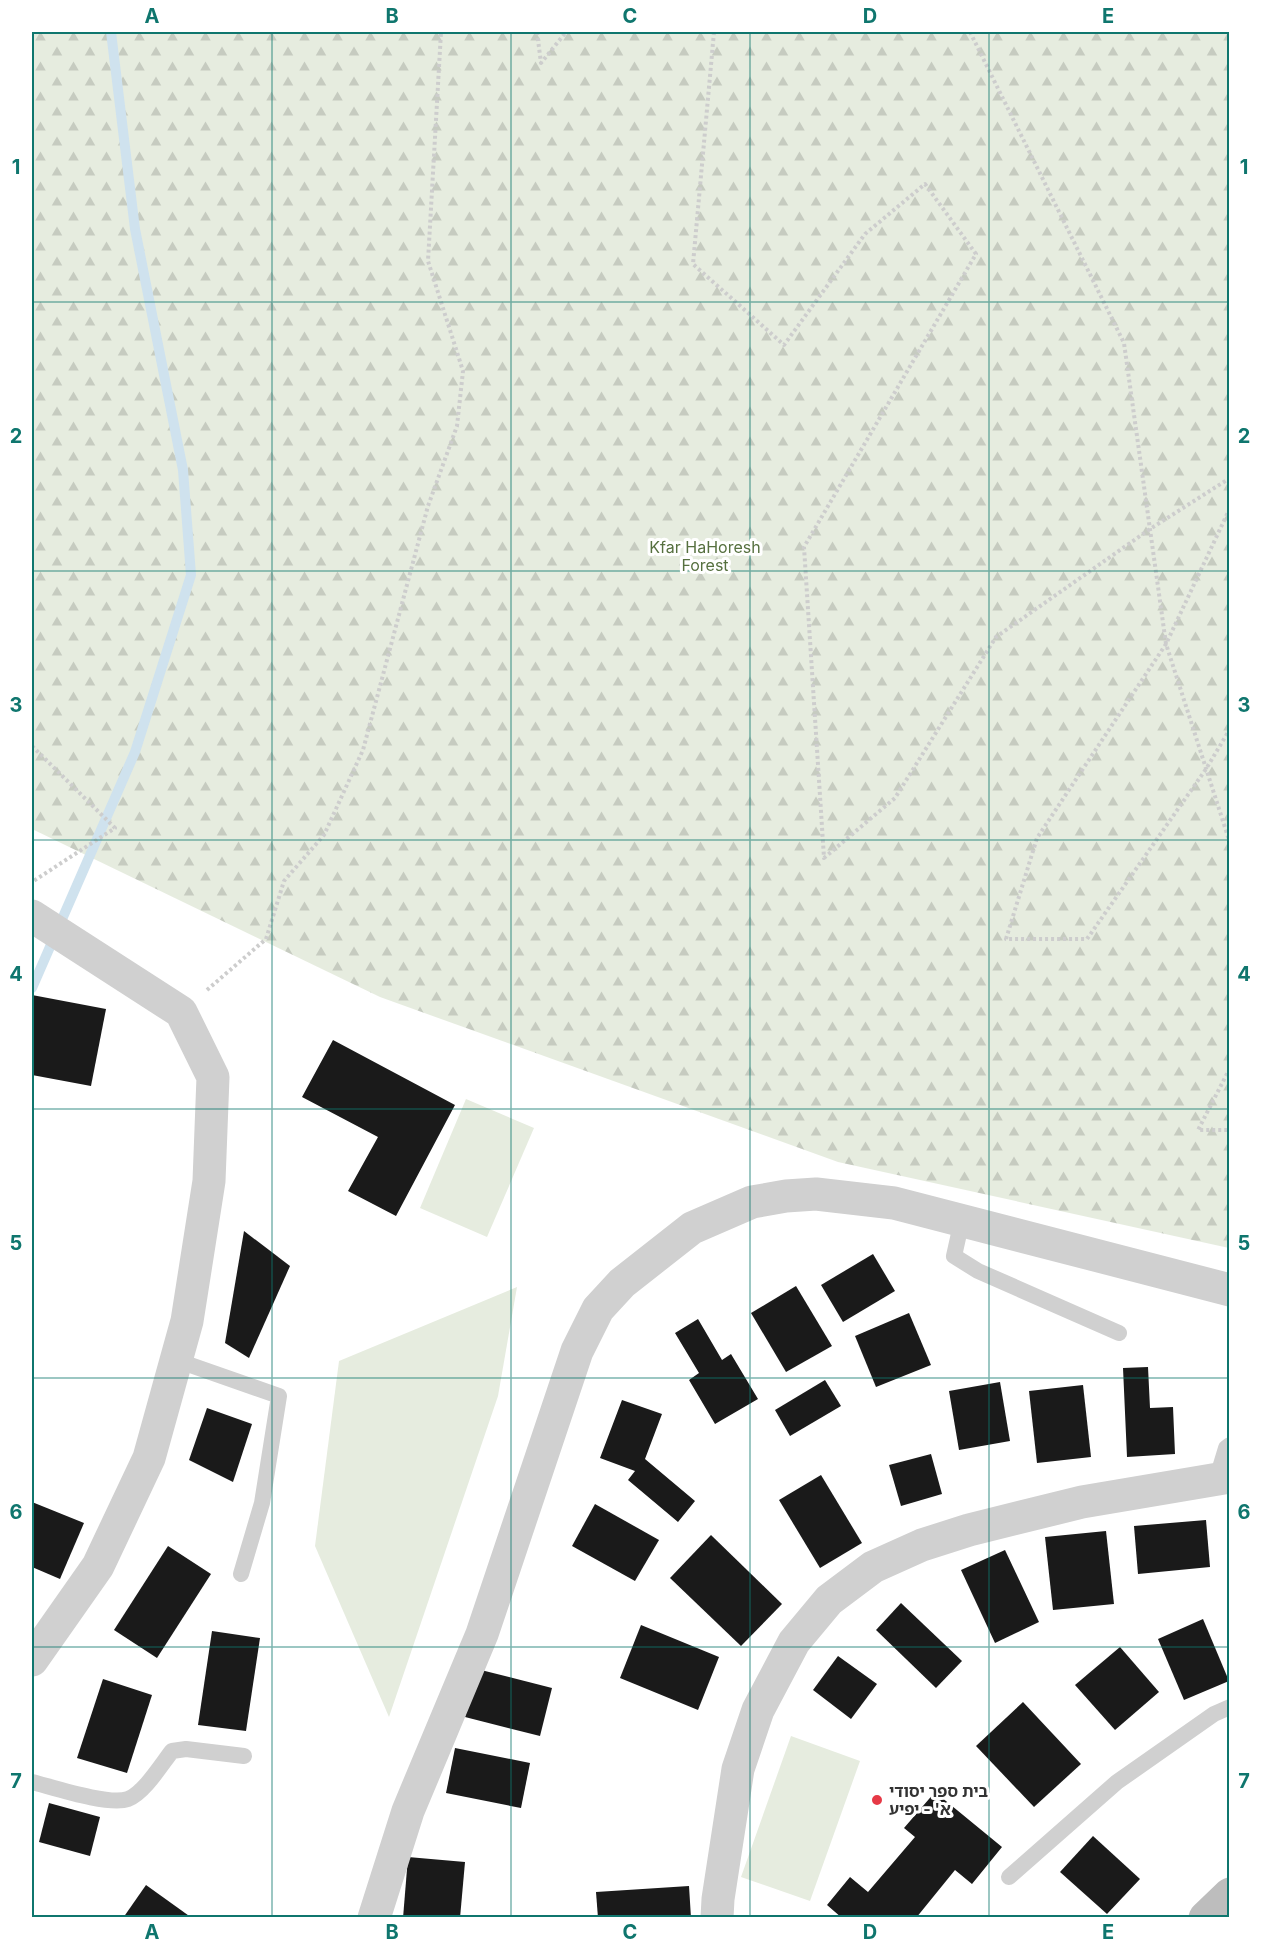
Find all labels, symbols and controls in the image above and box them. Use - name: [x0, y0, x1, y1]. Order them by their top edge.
- text: A: [145, 4, 160, 28]
- text: B: [385, 4, 399, 28]
- text: C: [623, 4, 637, 28]
- text: D: [863, 4, 877, 28]
- text: E: [1102, 4, 1114, 28]
- text: 1: [12, 155, 20, 179]
- text: 1: [1240, 155, 1248, 179]
- text: 2: [10, 424, 22, 448]
- text: 2: [1238, 424, 1250, 448]
- park label: Kfar HaHoresh Forest: [649, 537, 761, 575]
- text: 3: [10, 693, 22, 717]
- text: 3: [1238, 693, 1250, 717]
- text: 4: [9, 962, 23, 986]
- text: 4: [1237, 962, 1251, 986]
- text: 5: [10, 1231, 22, 1255]
- text: 5: [1238, 1231, 1250, 1255]
- text: 6: [10, 1500, 23, 1524]
- text: 6: [1238, 1500, 1251, 1524]
- text: 7: [10, 1769, 22, 1793]
- text: 7: [1238, 1769, 1250, 1793]
- place label: בית ספר יסודי א' - יפיע: [889, 1781, 988, 1819]
- marker: בית ספר יסודי א' - יפיע: [870, 1793, 884, 1807]
- text: A: [145, 1920, 160, 1944]
- text: B: [385, 1920, 399, 1944]
- text: C: [623, 1920, 637, 1944]
- text: D: [863, 1920, 877, 1944]
- text: E: [1102, 1920, 1114, 1944]

